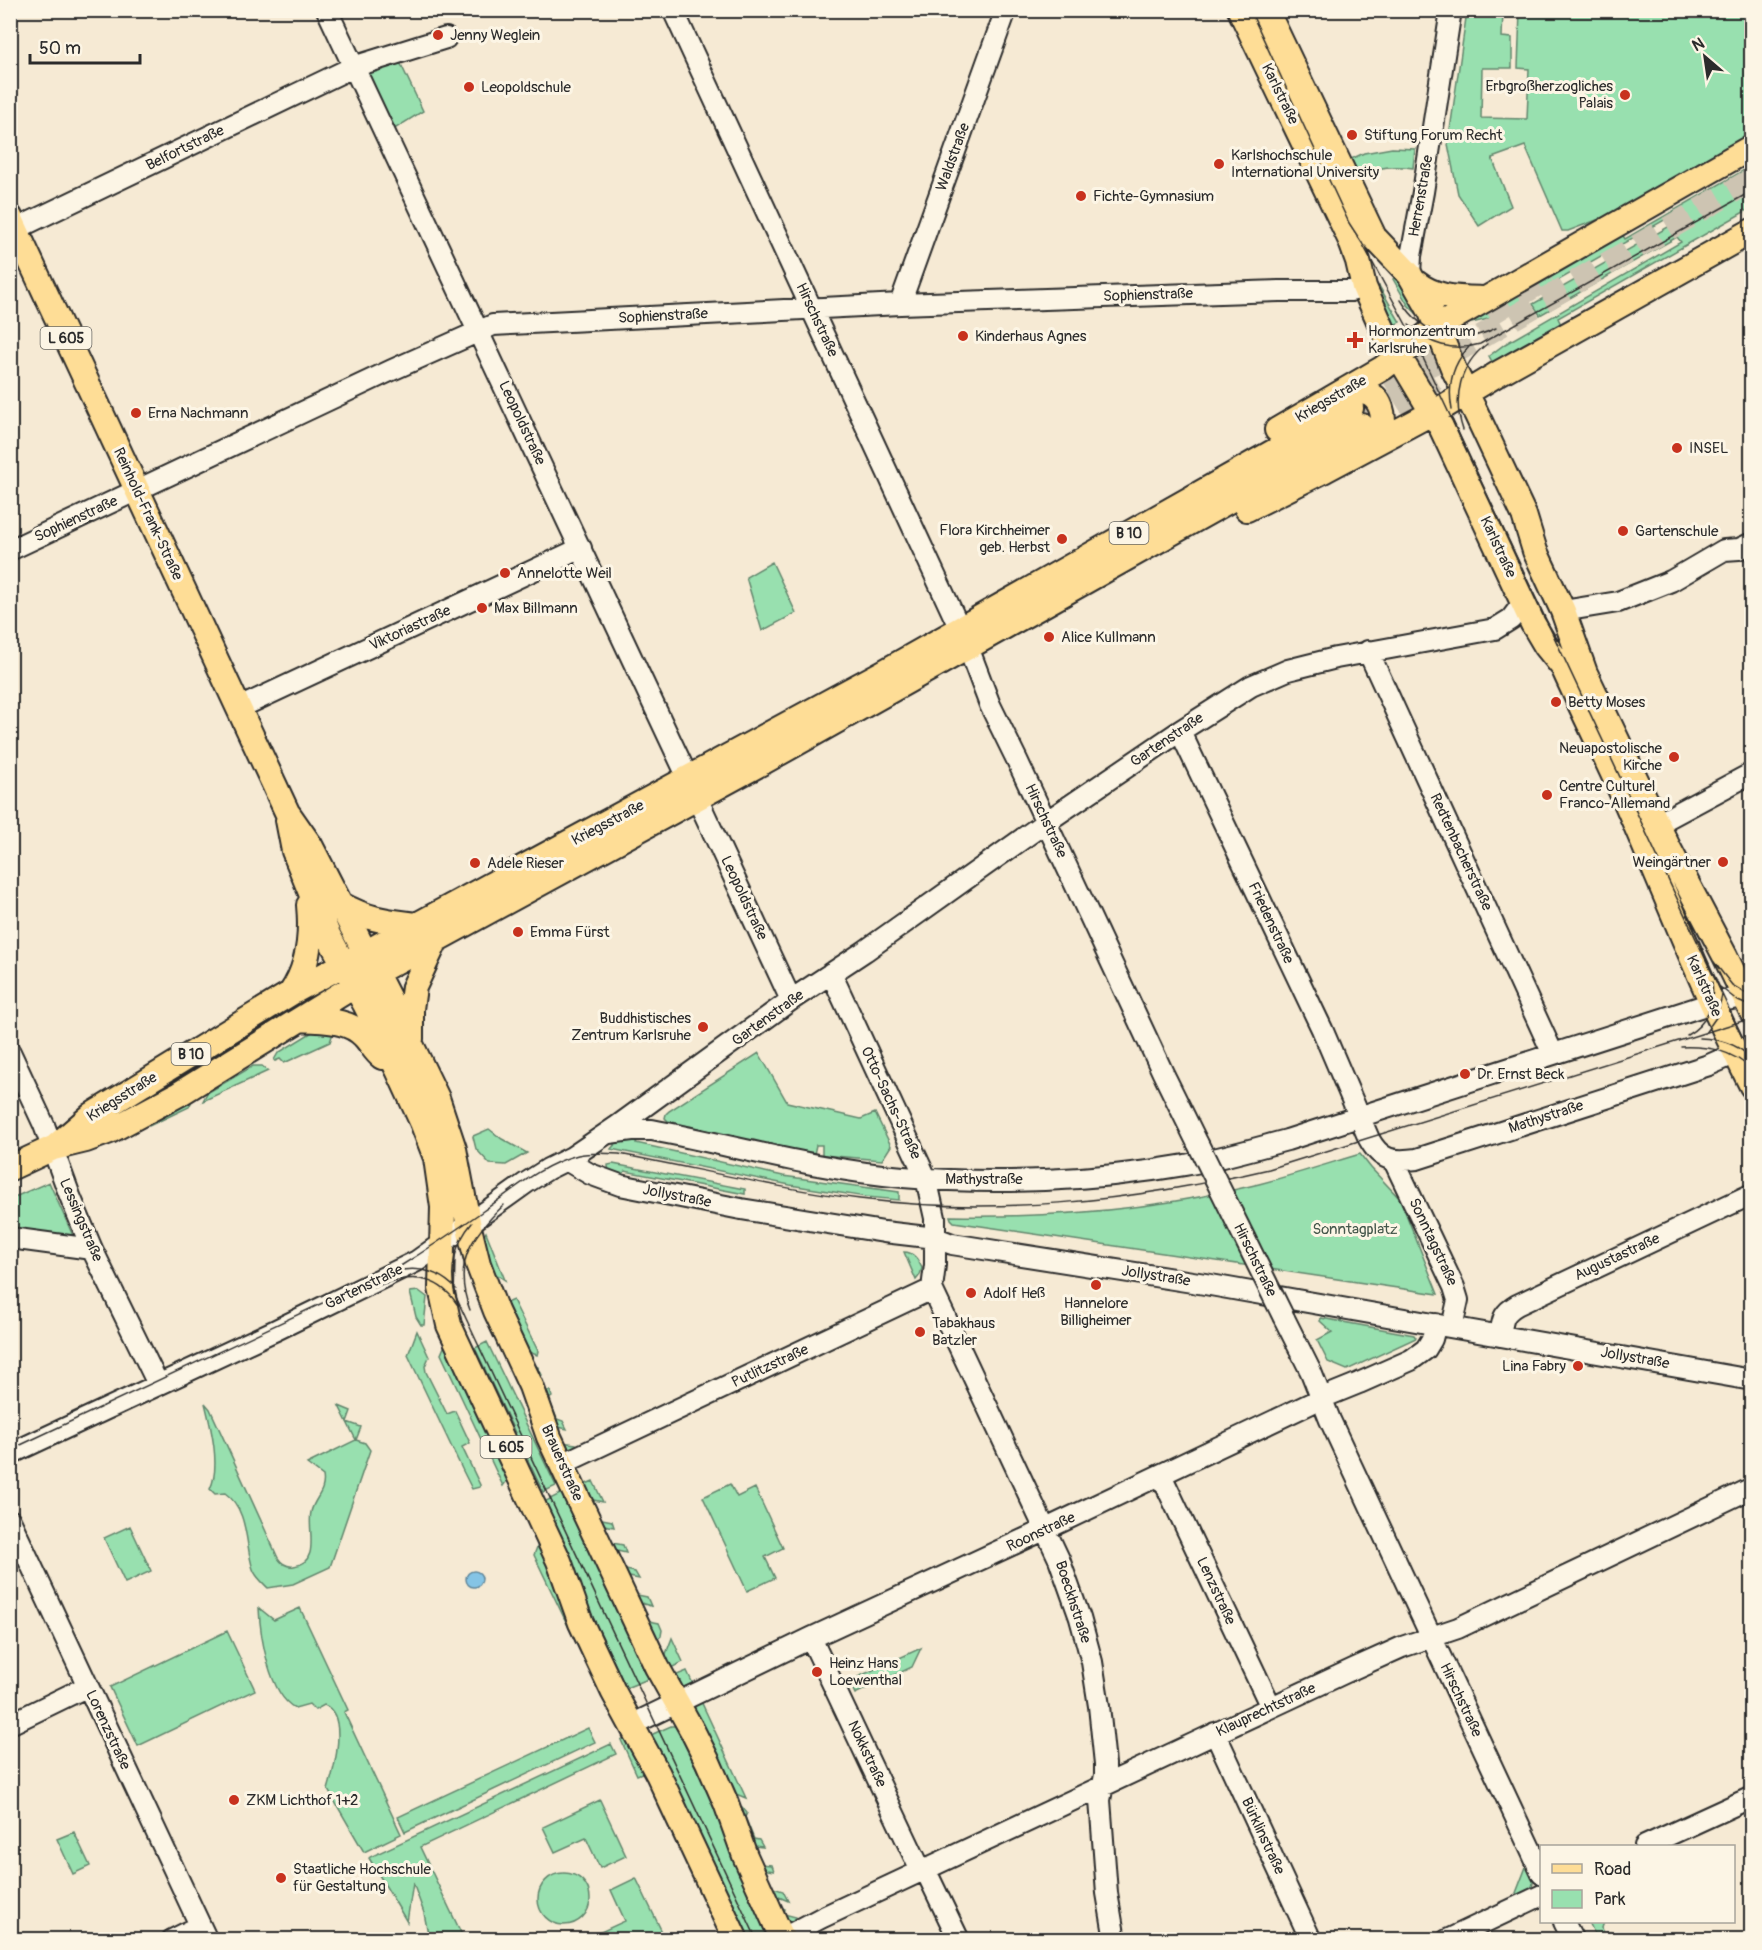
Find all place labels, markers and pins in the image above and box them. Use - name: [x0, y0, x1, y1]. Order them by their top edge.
- place label: Jenny Weglein: [450, 26, 540, 45]
- marker: Jenny Weglein: [431, 28, 445, 42]
- place label: Erbgroßherzogliches Palais: [1485, 77, 1613, 113]
- place label: Leopoldschule: [481, 78, 572, 97]
- marker: Leopoldschule: [462, 80, 476, 94]
- marker: Erbgroßherzogliches Palais: [1618, 88, 1632, 102]
- place label: Stiftung Forum Recht: [1364, 126, 1504, 145]
- marker: Stiftung Forum Recht: [1345, 128, 1359, 142]
- place label: Karlshochschule International University: [1231, 146, 1380, 182]
- marker: Karlshochschule International University: [1212, 157, 1226, 171]
- place label: Fichte-Gymnasium: [1093, 187, 1214, 206]
- marker: Fichte-Gymnasium: [1074, 189, 1088, 203]
- place label: Hormonzentrum Karlsruhe: [1368, 322, 1476, 358]
- place label: Kinderhaus Agnes: [975, 327, 1087, 346]
- marker: Kinderhaus Agnes: [956, 329, 970, 343]
- marker: Hormonzentrum Karlsruhe: [1346, 331, 1364, 349]
- place label: Erna Nachmann: [148, 404, 248, 423]
- marker: Erna Nachmann: [129, 406, 143, 420]
- place label: INSEL: [1689, 439, 1728, 458]
- marker: INSEL: [1670, 441, 1684, 455]
- place label: Flora Kirchheimer geb. Herbst: [939, 521, 1051, 557]
- place label: Gartenschule: [1635, 522, 1719, 541]
- marker: Gartenschule: [1616, 524, 1630, 538]
- marker: Flora Kirchheimer geb. Herbst: [1055, 532, 1069, 546]
- place label: Annelotte Weil: [517, 564, 612, 583]
- marker: Annelotte Weil: [498, 566, 512, 580]
- place label: Max Billmann: [494, 599, 578, 618]
- marker: Max Billmann: [475, 601, 489, 615]
- place label: Alice Kullmann: [1061, 628, 1156, 647]
- marker: Alice Kullmann: [1042, 630, 1056, 644]
- place label: Betty Moses: [1568, 693, 1646, 712]
- marker: Betty Moses: [1549, 695, 1563, 709]
- place label: Neuapostolische Kirche: [1559, 739, 1663, 775]
- marker: Neuapostolische Kirche: [1667, 750, 1681, 764]
- place label: Centre Culturel Franco-Allemand: [1559, 777, 1670, 813]
- marker: Centre Culturel Franco-Allemand: [1540, 788, 1554, 802]
- place label: Weingärtner: [1632, 853, 1712, 872]
- place label: Adele Rieser: [487, 854, 565, 873]
- marker: Weingärtner: [1716, 855, 1730, 869]
- marker: Adele Rieser: [468, 856, 482, 870]
- place label: Emma Fürst: [530, 923, 611, 942]
- marker: Emma Fürst: [511, 925, 525, 939]
- place label: Buddhistisches Zentrum Karlsruhe: [571, 1009, 692, 1045]
- marker: Buddhistisches Zentrum Karlsruhe: [696, 1020, 710, 1034]
- place label: Dr. Ernst Beck: [1477, 1065, 1565, 1084]
- marker: Dr. Ernst Beck: [1458, 1067, 1472, 1081]
- marker: Hannelore Billigheimer: [1089, 1278, 1103, 1292]
- place label: Adolf Heß: [983, 1284, 1045, 1303]
- marker: Adolf Heß: [964, 1286, 978, 1300]
- place label: Hannelore Billigheimer: [1060, 1294, 1132, 1330]
- place label: Tabakhaus Batzler: [932, 1314, 995, 1350]
- marker: Tabakhaus Batzler: [913, 1325, 927, 1339]
- place label: Lina Fabry: [1502, 1357, 1567, 1376]
- marker: Lina Fabry: [1571, 1359, 1585, 1373]
- place label: Heinz Hans Loewenthal: [829, 1654, 902, 1690]
- marker: Heinz Hans Loewenthal: [810, 1665, 824, 1679]
- place label: ZKM Lichthof 1+2: [246, 1791, 358, 1810]
- marker: ZKM Lichthof 1+2: [227, 1793, 241, 1807]
- place label: Staatliche Hochschule für Gestaltung: [293, 1860, 432, 1896]
- marker: Staatliche Hochschule für Gestaltung: [274, 1871, 288, 1885]

